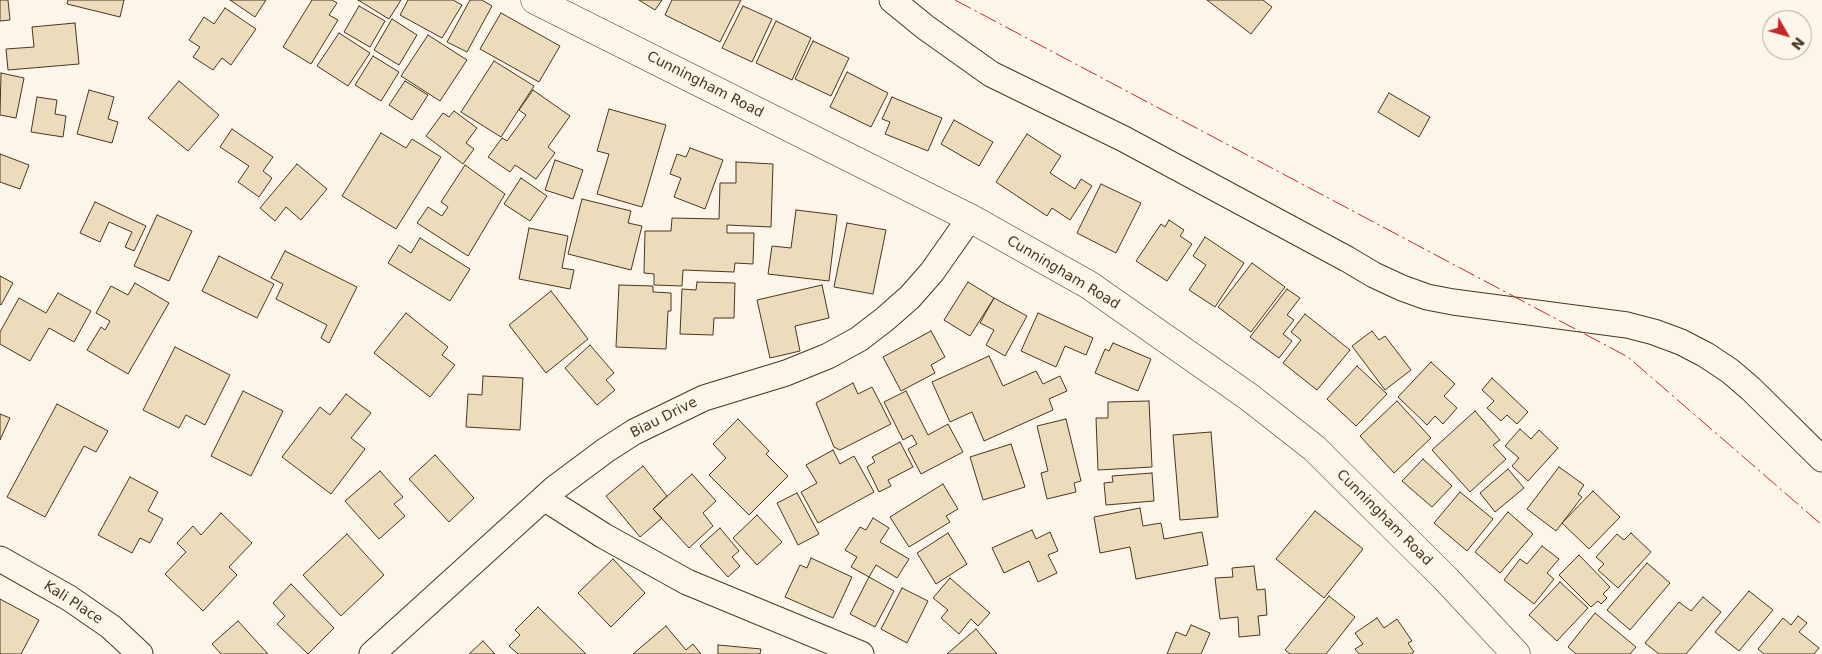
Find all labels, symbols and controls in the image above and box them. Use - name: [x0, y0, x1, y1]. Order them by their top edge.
- north arrow: [1762, 10, 1812, 60]
- text: N: [1788, 34, 1808, 53]
- street label: Cunningham Road: [644, 48, 766, 122]
- street label: Cunningham Road: [1004, 233, 1122, 313]
- street label: Biau Drive: [628, 394, 700, 442]
- street label: Cunningham Road: [1333, 467, 1435, 569]
- street label: Kali Place: [40, 578, 106, 628]

